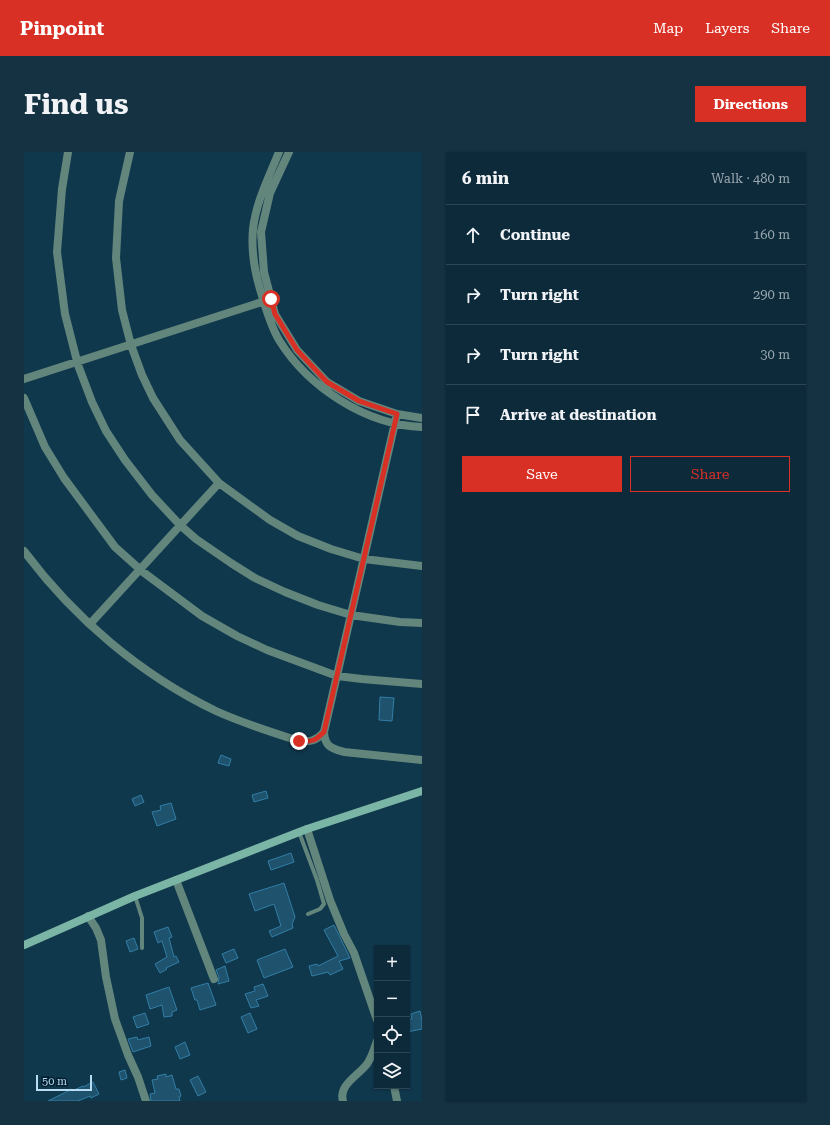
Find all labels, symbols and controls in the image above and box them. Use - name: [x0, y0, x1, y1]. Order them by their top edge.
- text: Pinpoint: [20, 17, 104, 40]
- text: Map: [653, 20, 683, 36]
- text: Layers: [705, 20, 749, 36]
- text: Share: [771, 20, 810, 36]
- button: Directions: [695, 86, 806, 122]
- text: Find us: [24, 88, 128, 121]
- text: 6 min: [462, 168, 509, 188]
- text: Walk · 480 m: [711, 171, 790, 186]
- icon: ahead: [462, 224, 484, 246]
- text: Continue: [500, 226, 570, 244]
- text: 160 m: [753, 227, 790, 242]
- icon: right: [462, 284, 484, 306]
- text: Turn right: [500, 286, 579, 304]
- text: 290 m: [753, 287, 790, 302]
- route start: [262, 290, 280, 308]
- icon: right: [462, 344, 484, 366]
- text: Turn right: [500, 346, 579, 364]
- text: 30 m: [760, 347, 790, 362]
- icon: arrive: [462, 404, 484, 426]
- text: Arrive at destination: [500, 406, 656, 424]
- button: Save: [462, 456, 622, 492]
- button: Share: [630, 456, 790, 492]
- route end: [290, 732, 308, 750]
- map controls: [374, 945, 410, 1089]
- button: +: [374, 945, 410, 981]
- button: −: [374, 981, 410, 1017]
- button: locate: [374, 1017, 410, 1053]
- button: layers: [374, 1053, 410, 1089]
- scale bar: [36, 1073, 92, 1092]
- text: 50 m: [42, 1075, 67, 1088]

